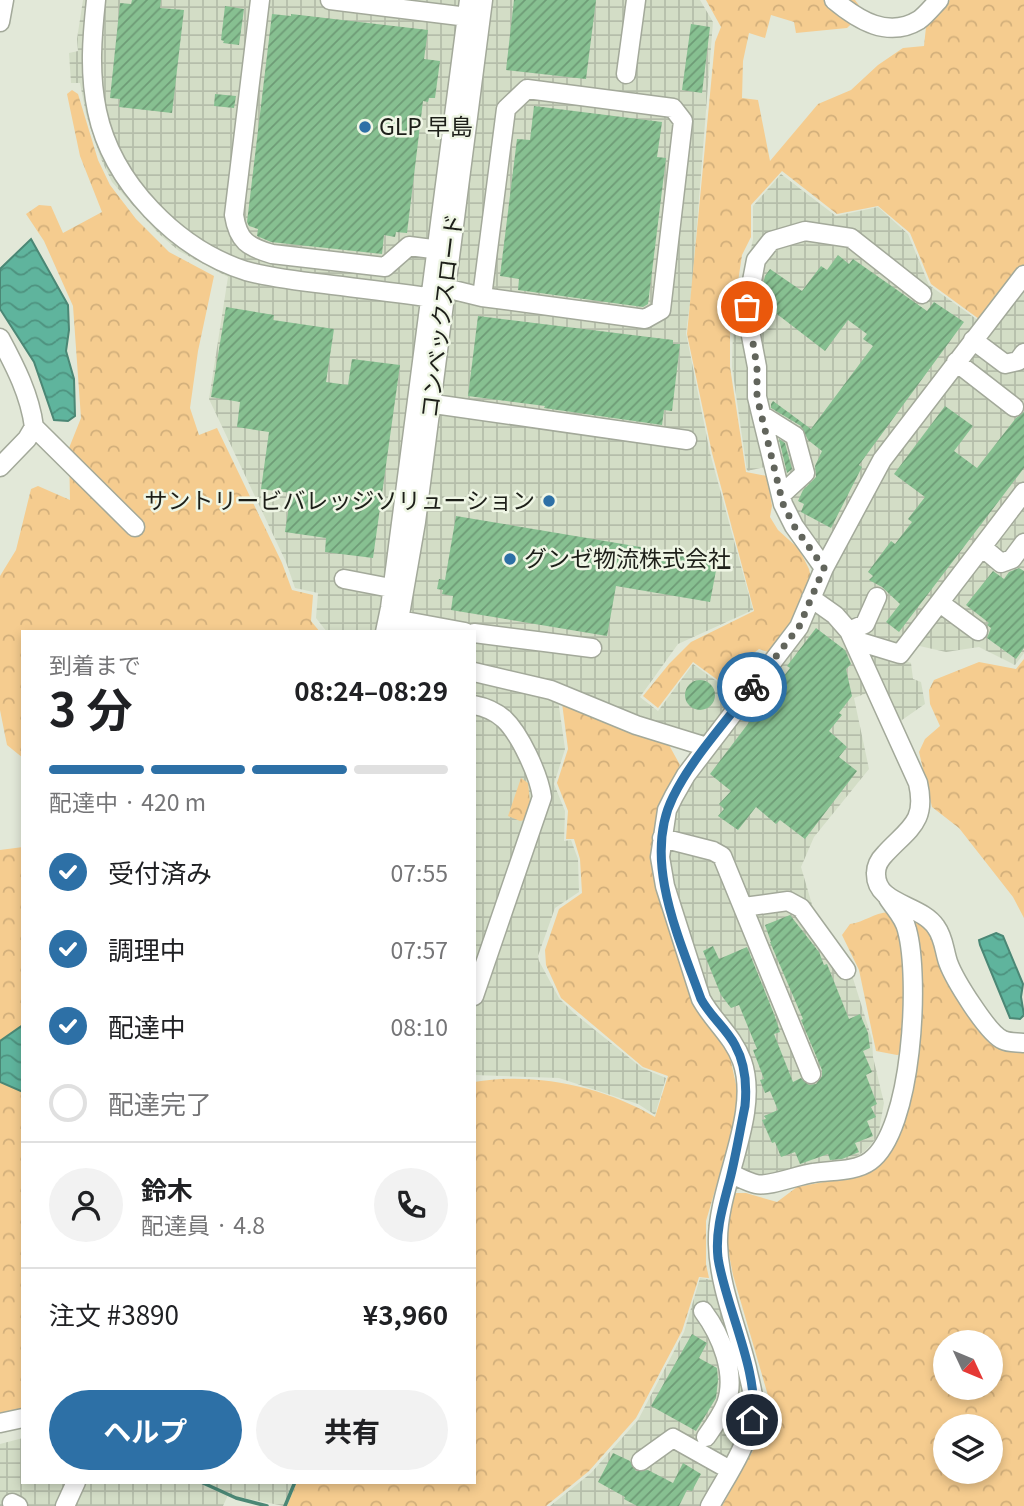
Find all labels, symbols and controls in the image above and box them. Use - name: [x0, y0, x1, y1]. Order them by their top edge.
- place label: GLP 早島: [379, 108, 473, 142]
- marker: GLP 早島: [357, 119, 373, 135]
- street label: コンベックスロード: [411, 211, 469, 420]
- pin: [717, 277, 777, 337]
- icon: bag: [728, 288, 766, 326]
- place label: サントリービバレッジソリューション: [144, 482, 535, 516]
- marker: サントリービバレッジソリューション: [541, 493, 557, 509]
- place label: グンゼ物流株式会社: [524, 540, 731, 574]
- marker: グンゼ物流株式会社: [502, 551, 518, 567]
- text: 到着まで: [49, 647, 141, 681]
- courier: [717, 652, 787, 722]
- icon: bike: [733, 668, 771, 706]
- text: 08:24–08:29: [294, 671, 448, 708]
- text: 3 分: [49, 674, 133, 740]
- text: 配達中 · 420 m: [49, 784, 206, 818]
- icon: check: [49, 853, 87, 891]
- text: 受付済み: [108, 853, 212, 890]
- text: 07:55: [391, 855, 448, 889]
- icon: check: [49, 930, 87, 968]
- text: 調理中: [108, 930, 186, 967]
- text: 07:57: [391, 932, 448, 966]
- icon: check: [49, 1007, 87, 1045]
- text: 配達中: [108, 1007, 186, 1044]
- text: 08:10: [391, 1009, 448, 1043]
- text: 配達完了: [108, 1084, 212, 1121]
- button: person: [49, 1168, 123, 1242]
- button: phone: [374, 1168, 448, 1242]
- text: 鈴木: [141, 1170, 193, 1207]
- text: 配達員 · 4.8: [141, 1207, 265, 1241]
- text: 注文 #3890: [49, 1295, 179, 1332]
- text: ¥3,960: [363, 1295, 448, 1332]
- north arrow: [933, 1330, 1003, 1400]
- map controls: [933, 1330, 1003, 1484]
- button: ヘルプ: [49, 1390, 242, 1470]
- button: 共有: [256, 1390, 448, 1470]
- pin: [722, 1390, 782, 1450]
- icon: home: [733, 1401, 771, 1439]
- button: layers: [933, 1414, 1003, 1484]

